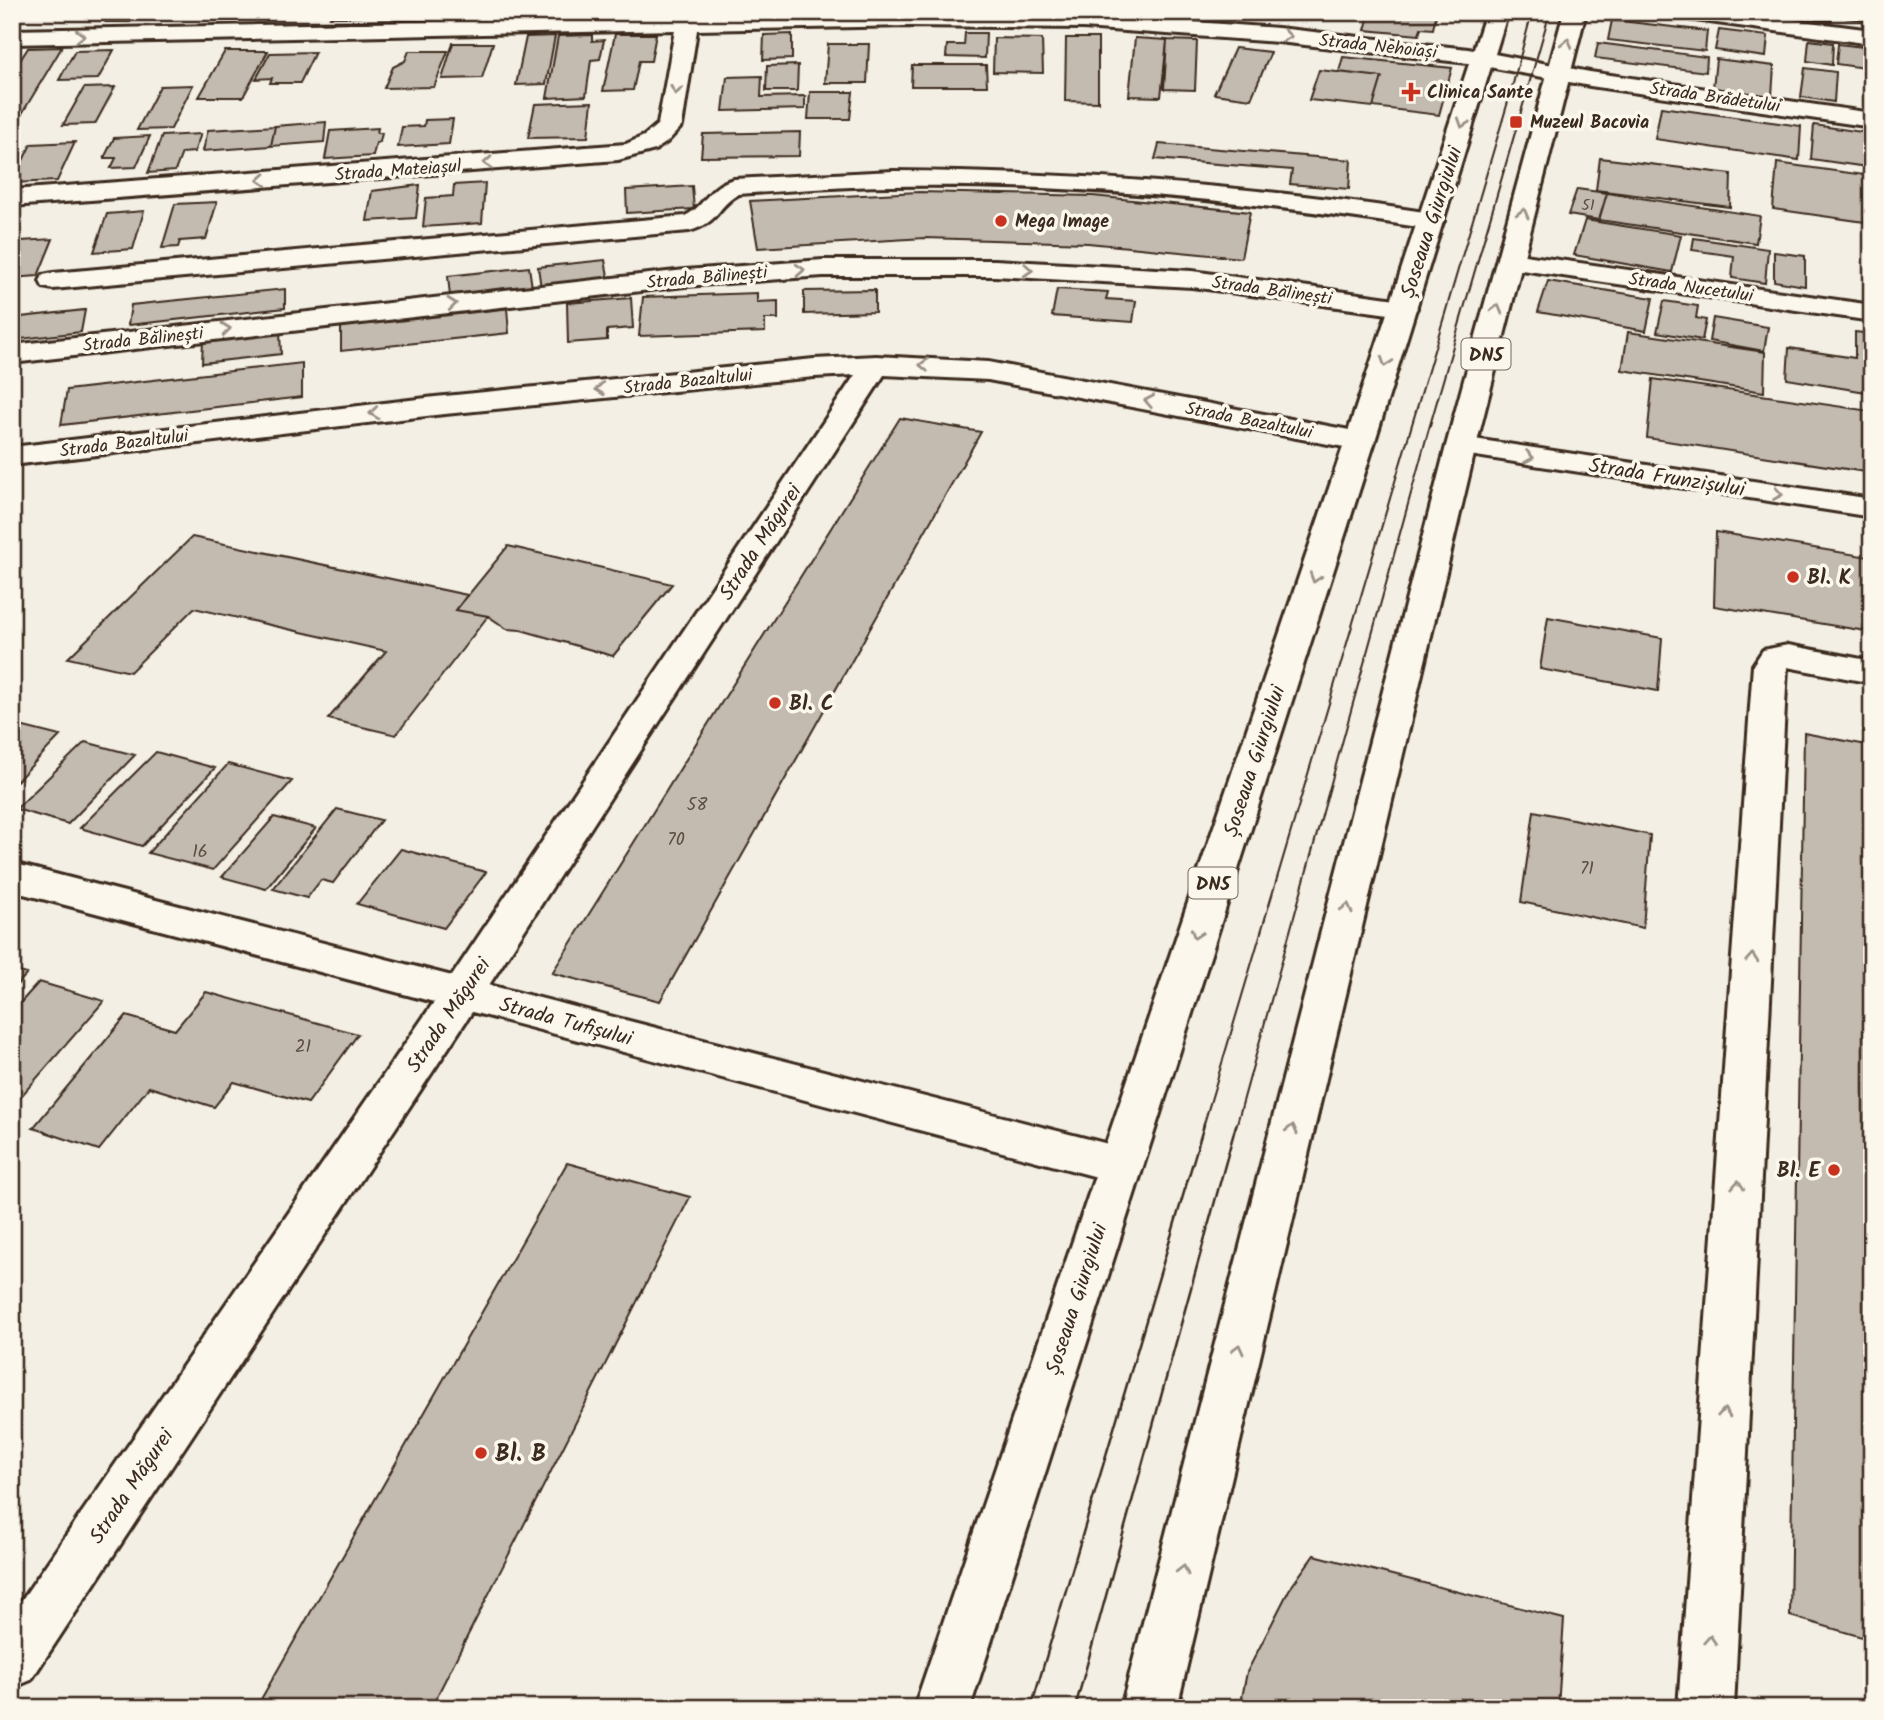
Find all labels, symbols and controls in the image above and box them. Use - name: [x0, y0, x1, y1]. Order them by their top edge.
- street label: Strada Nehoiași: [1317, 27, 1439, 68]
- one-way arrow: [75, 28, 86, 43]
- one-way arrow: [1282, 28, 1293, 43]
- one-way arrow: [1559, 37, 1573, 49]
- street label: Strada Brădetului: [1648, 75, 1783, 122]
- place label: Clinica Sante: [1427, 79, 1533, 108]
- marker: Clinica Sante: [1401, 82, 1421, 102]
- one-way arrow: [669, 84, 684, 96]
- place label: Muzeul Bacovia: [1530, 109, 1649, 138]
- marker: Muzeul Bacovia: [1508, 114, 1524, 130]
- one-way arrow: [1457, 116, 1472, 128]
- street label: Șoseaua Giurgiului: [1392, 141, 1473, 303]
- street label: Strada Mateiașul: [334, 153, 463, 190]
- one-way arrow: [483, 155, 494, 170]
- one-way arrow: [256, 172, 267, 187]
- house number: 51: [1581, 193, 1595, 218]
- one-way arrow: [1515, 207, 1529, 219]
- place label: Mega Image: [1015, 208, 1109, 237]
- marker: Mega Image: [993, 213, 1009, 229]
- street label: Strada Bălinești: [646, 259, 769, 298]
- one-way arrow: [795, 263, 806, 278]
- one-way arrow: [1023, 263, 1034, 278]
- street label: Strada Nucetului: [1627, 265, 1756, 312]
- street label: Strada Bălinești: [1210, 269, 1334, 314]
- one-way arrow: [447, 297, 458, 312]
- one-way arrow: [1489, 303, 1504, 315]
- street label: Strada Bălinești: [82, 320, 205, 361]
- one-way arrow: [220, 322, 232, 337]
- road number: DN5: [1462, 338, 1510, 370]
- one-way arrow: [1379, 356, 1394, 368]
- one-way arrow: [919, 357, 929, 373]
- street label: Strada Bazaltului: [622, 361, 755, 404]
- one-way arrow: [594, 382, 606, 397]
- one-way arrow: [1143, 395, 1155, 410]
- street label: Strada Bazaltului: [1183, 395, 1316, 448]
- one-way arrow: [368, 406, 380, 421]
- street label: Strada Bazaltului: [58, 422, 191, 467]
- one-way arrow: [1523, 449, 1535, 464]
- street label: Strada Frunzișului: [1586, 450, 1748, 507]
- street label: Strada Măgurei: [711, 477, 812, 607]
- one-way arrow: [1772, 486, 1784, 501]
- place label: Bl. K: [1807, 562, 1852, 595]
- marker: Bl. K: [1785, 569, 1801, 585]
- one-way arrow: [1308, 572, 1323, 584]
- street label: Șoseaua Giurgiului: [1215, 680, 1296, 842]
- place label: Bl. C: [789, 688, 834, 721]
- marker: Bl. C: [767, 695, 783, 711]
- house number: 58: [687, 791, 707, 820]
- house number: 70: [667, 826, 685, 855]
- house number: 16: [192, 838, 208, 867]
- house number: 71: [1580, 855, 1594, 884]
- road number: DN5: [1188, 868, 1238, 898]
- one-way arrow: [1339, 902, 1353, 914]
- one-way arrow: [1190, 927, 1204, 939]
- street label: Strada Măgurei: [398, 951, 501, 1080]
- one-way arrow: [1744, 953, 1759, 964]
- street label: Strada Tufișului: [495, 989, 637, 1056]
- house number: 21: [295, 1033, 311, 1062]
- one-way arrow: [1284, 1123, 1298, 1135]
- place label: Bl. E: [1777, 1155, 1821, 1188]
- marker: Bl. E: [1826, 1162, 1842, 1178]
- one-way arrow: [1730, 1180, 1745, 1191]
- street label: Șoseaua Giurgiului: [1037, 1218, 1118, 1380]
- one-way arrow: [1230, 1344, 1244, 1356]
- one-way arrow: [1716, 1407, 1731, 1418]
- street label: Strada Măgurei: [81, 1422, 184, 1551]
- place label: Bl. B: [495, 1435, 546, 1474]
- marker: Bl. B: [473, 1445, 489, 1461]
- one-way arrow: [1175, 1564, 1189, 1576]
- one-way arrow: [1702, 1634, 1717, 1645]

